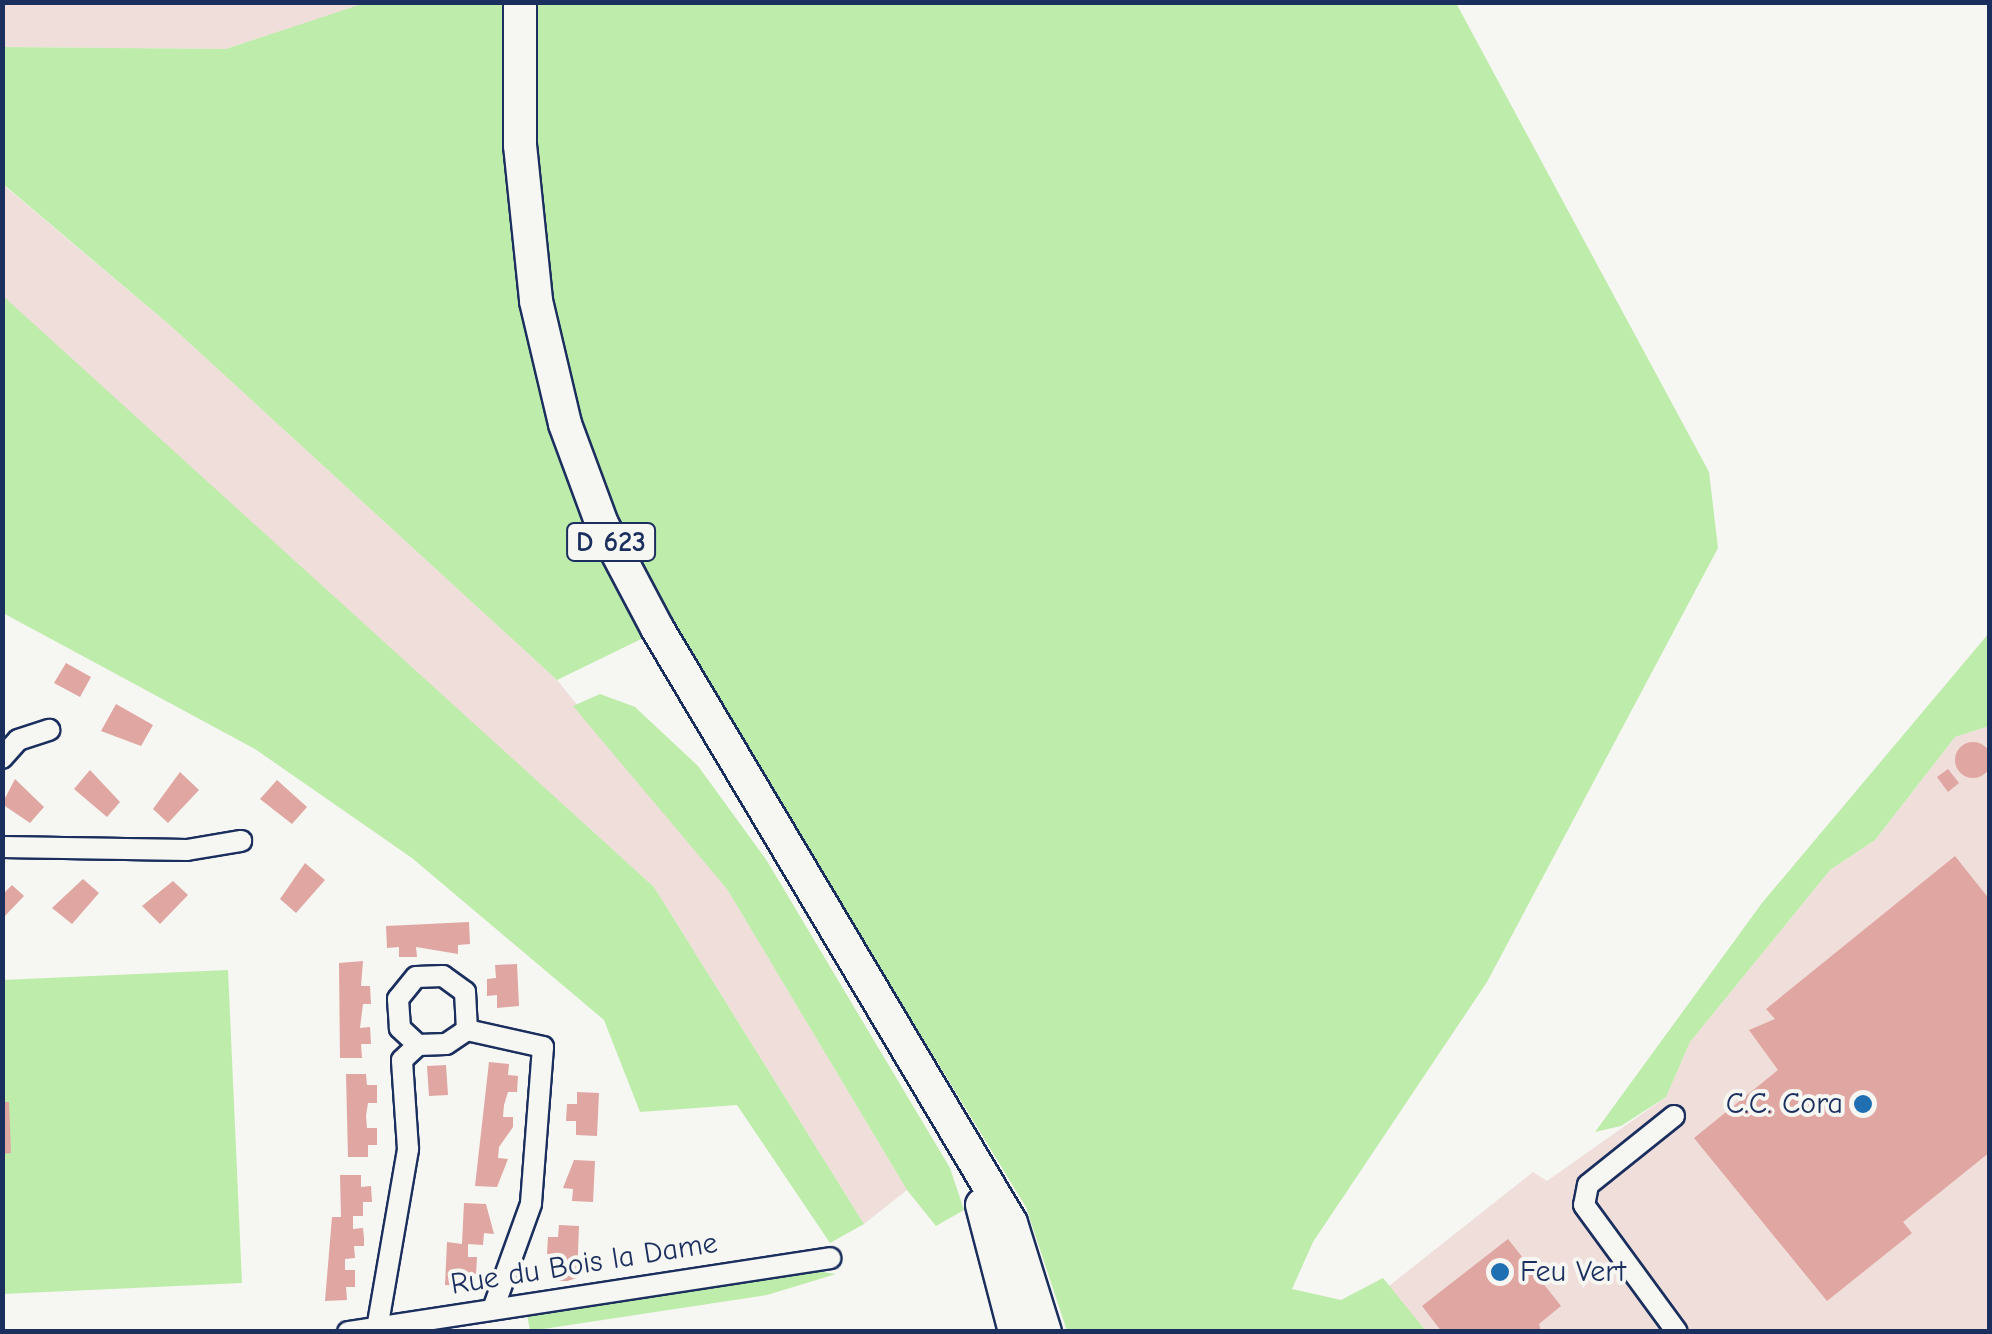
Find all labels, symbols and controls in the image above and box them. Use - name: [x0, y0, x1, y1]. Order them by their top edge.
- road number: D 623: [566, 519, 656, 565]
- place label: C.C. Cora: [1726, 1086, 1843, 1122]
- marker: C.C. Cora: [1852, 1093, 1874, 1115]
- street label: Rue du Bois la Dame: [448, 1225, 720, 1303]
- place label: Feu Vert: [1520, 1254, 1626, 1290]
- marker: Feu Vert: [1489, 1261, 1511, 1283]

